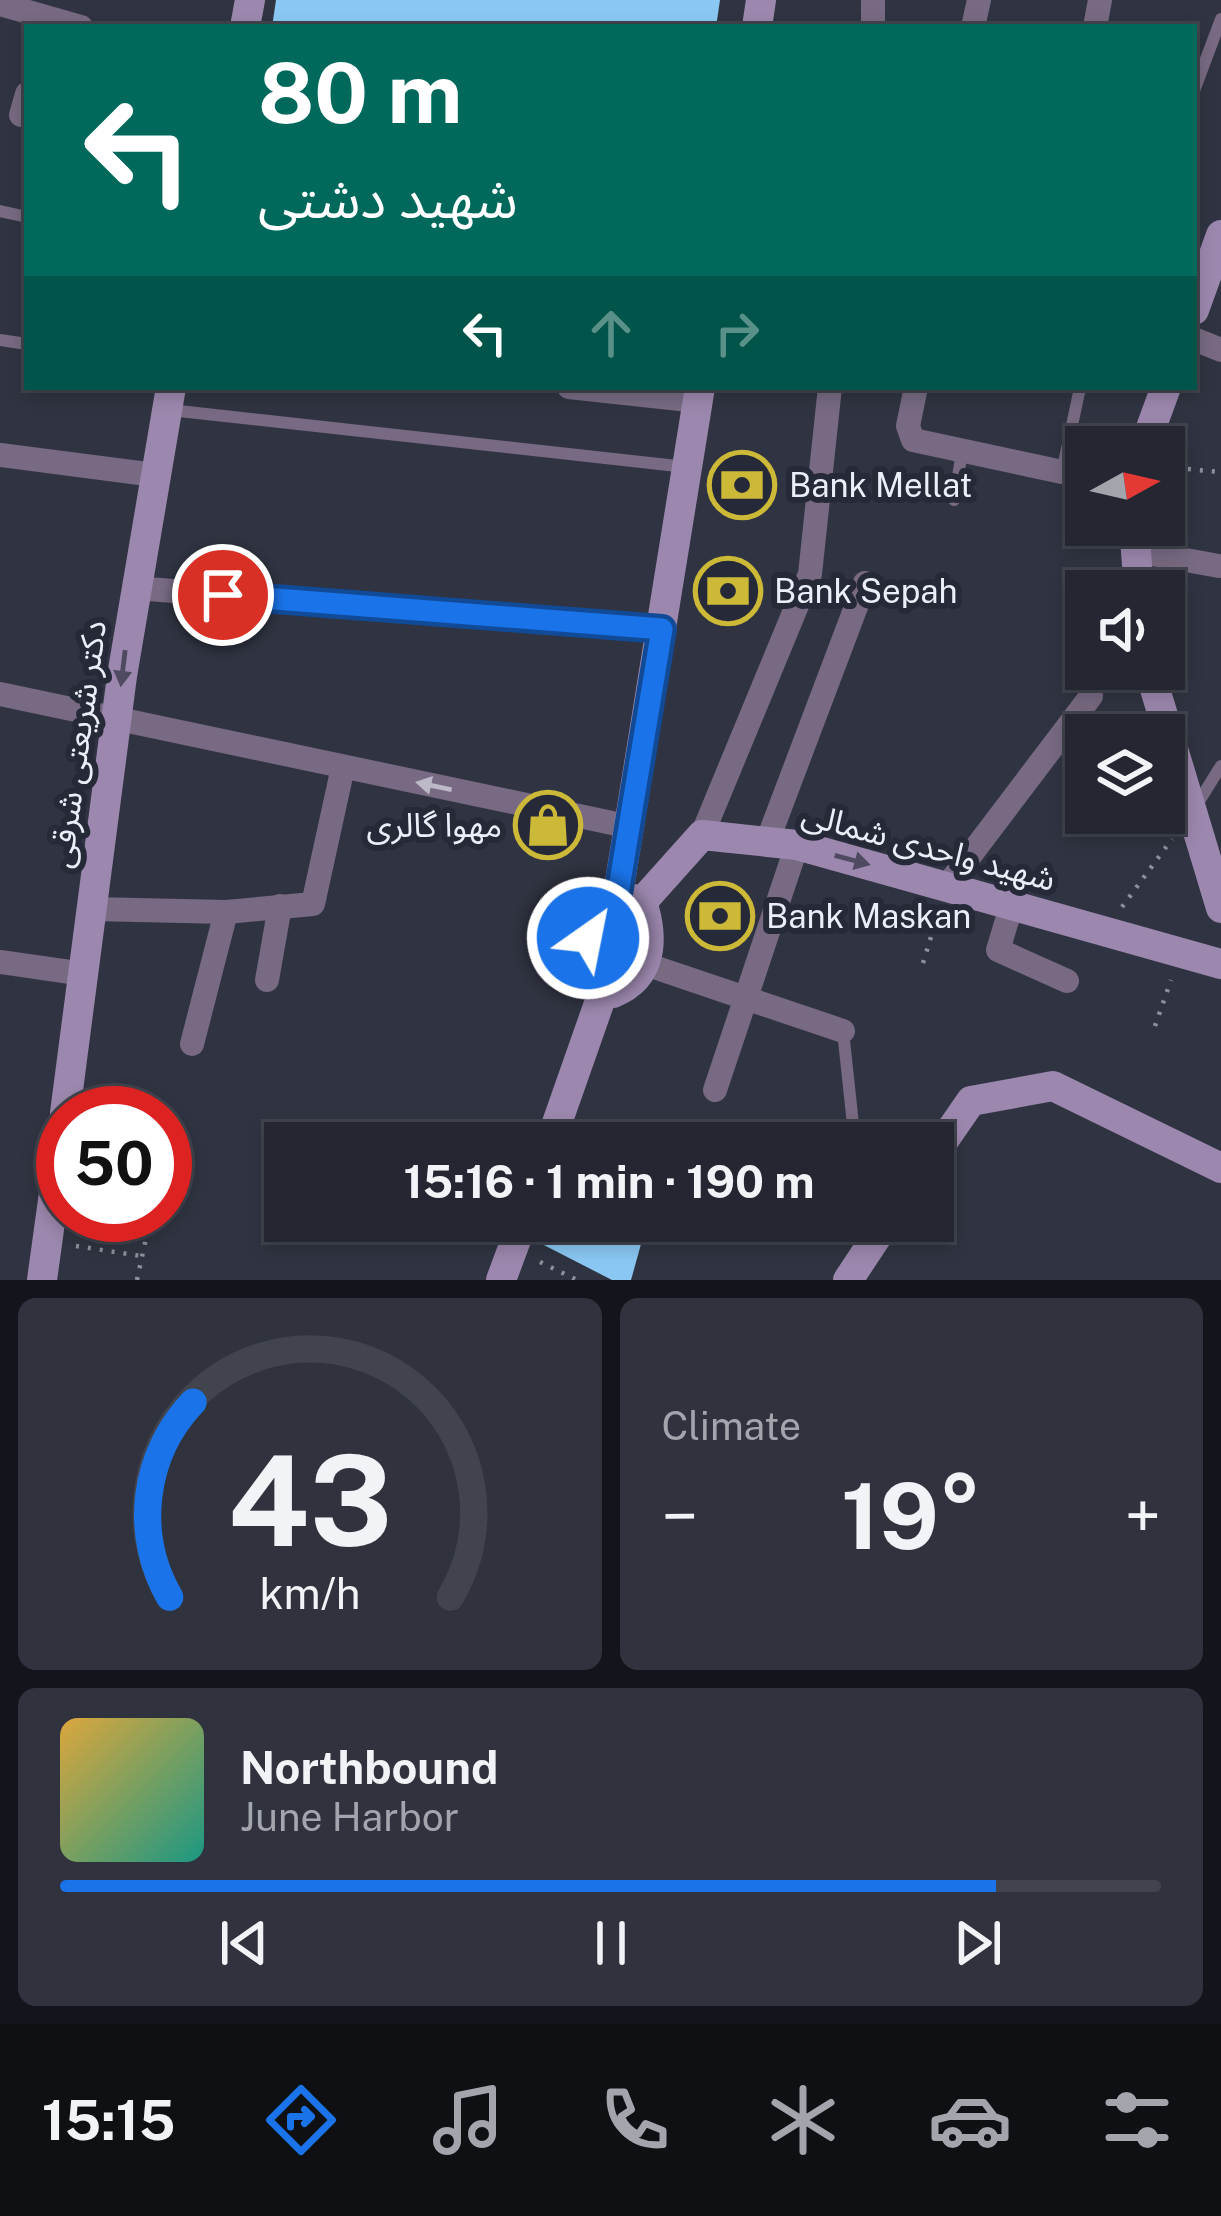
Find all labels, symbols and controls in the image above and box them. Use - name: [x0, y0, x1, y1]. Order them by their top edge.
- text: 80 m: [258, 43, 462, 142]
- icon: left: [60, 72, 216, 228]
- text: شهید دشتی: [258, 167, 518, 230]
- icon: left: [452, 300, 518, 366]
- icon: ahead: [578, 300, 644, 366]
- icon: right: [704, 300, 770, 366]
- north arrow: [1065, 426, 1185, 546]
- map controls: [1065, 426, 1185, 834]
- bank icon: Bank Mellat: [707, 450, 777, 520]
- place label: Bank Mellat: [789, 466, 972, 504]
- pin: [172, 544, 274, 646]
- bank icon: Bank Sepah: [693, 556, 763, 626]
- icon: arrive: [190, 562, 256, 628]
- button: sound: [1065, 570, 1185, 690]
- place label: Bank Sepah: [774, 572, 957, 610]
- street label: دکتر شریعتی شرقی: [41, 618, 114, 870]
- one-way arrow: [114, 650, 133, 687]
- button: layers: [1065, 714, 1185, 834]
- one-way arrow: [415, 776, 453, 795]
- shop icon: مهوا گالری: [513, 790, 583, 860]
- street label: شهید واحدی شمالی: [798, 794, 1060, 899]
- place label: مهوا گالری: [367, 806, 502, 845]
- one-way arrow: [834, 851, 871, 870]
- position arrow: [525, 875, 651, 1001]
- bank icon: Bank Maskan: [685, 881, 755, 951]
- place label: Bank Maskan: [766, 897, 971, 935]
- speed limit sign: 50: [36, 1086, 192, 1242]
- text: 15:16 · 1 min · 190 m: [403, 1155, 815, 1208]
- text: Climate: [662, 1403, 801, 1449]
- text: 43: [227, 1427, 392, 1574]
- text: 19°: [841, 1463, 982, 1569]
- text: −: [662, 1477, 698, 1555]
- text: +: [1124, 1477, 1161, 1555]
- text: km/h: [259, 1568, 360, 1619]
- text: Northbound: [240, 1741, 498, 1794]
- text: June Harbor: [240, 1794, 459, 1840]
- icon: previous: [211, 1910, 277, 1976]
- icon: pause: [578, 1910, 644, 1976]
- icon: next: [945, 1910, 1011, 1976]
- icon: directions: [259, 2078, 343, 2162]
- icon: music: [426, 2078, 510, 2162]
- icon: phone: [593, 2078, 677, 2162]
- icon: climate: [761, 2078, 845, 2162]
- icon: car: [928, 2078, 1012, 2162]
- icon: filters: [1095, 2078, 1179, 2162]
- text: 15:15: [42, 2089, 175, 2152]

